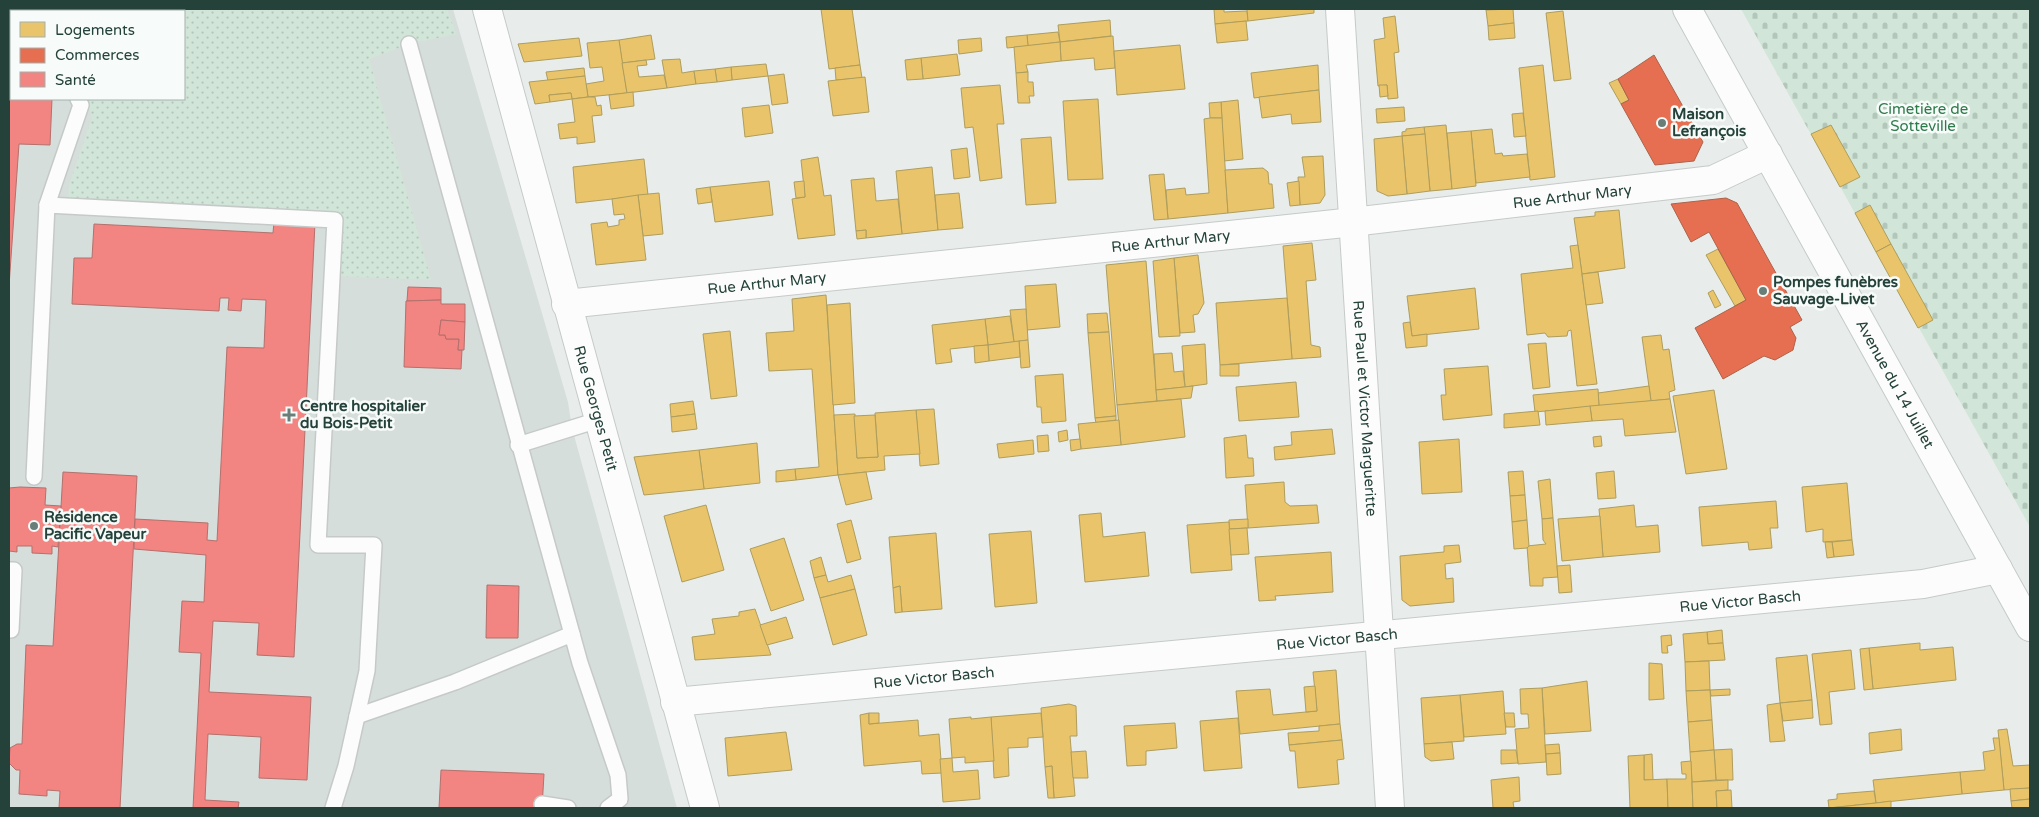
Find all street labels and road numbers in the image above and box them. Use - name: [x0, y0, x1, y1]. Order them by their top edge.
- street label: Rue Arthur Mary: [1512, 181, 1633, 212]
- street label: Rue Arthur Mary: [1110, 226, 1231, 256]
- street label: Rue Arthur Mary: [707, 268, 827, 298]
- street label: Rue Paul et Victor Margueritte: [1349, 300, 1381, 517]
- street label: Avenue du 14 Juillet: [1852, 317, 1938, 452]
- street label: Rue Georges Petit: [570, 344, 622, 473]
- street label: Rue Victor Basch: [1679, 587, 1802, 616]
- street label: Rue Victor Basch: [1276, 625, 1399, 654]
- street label: Rue Victor Basch: [872, 663, 995, 692]

